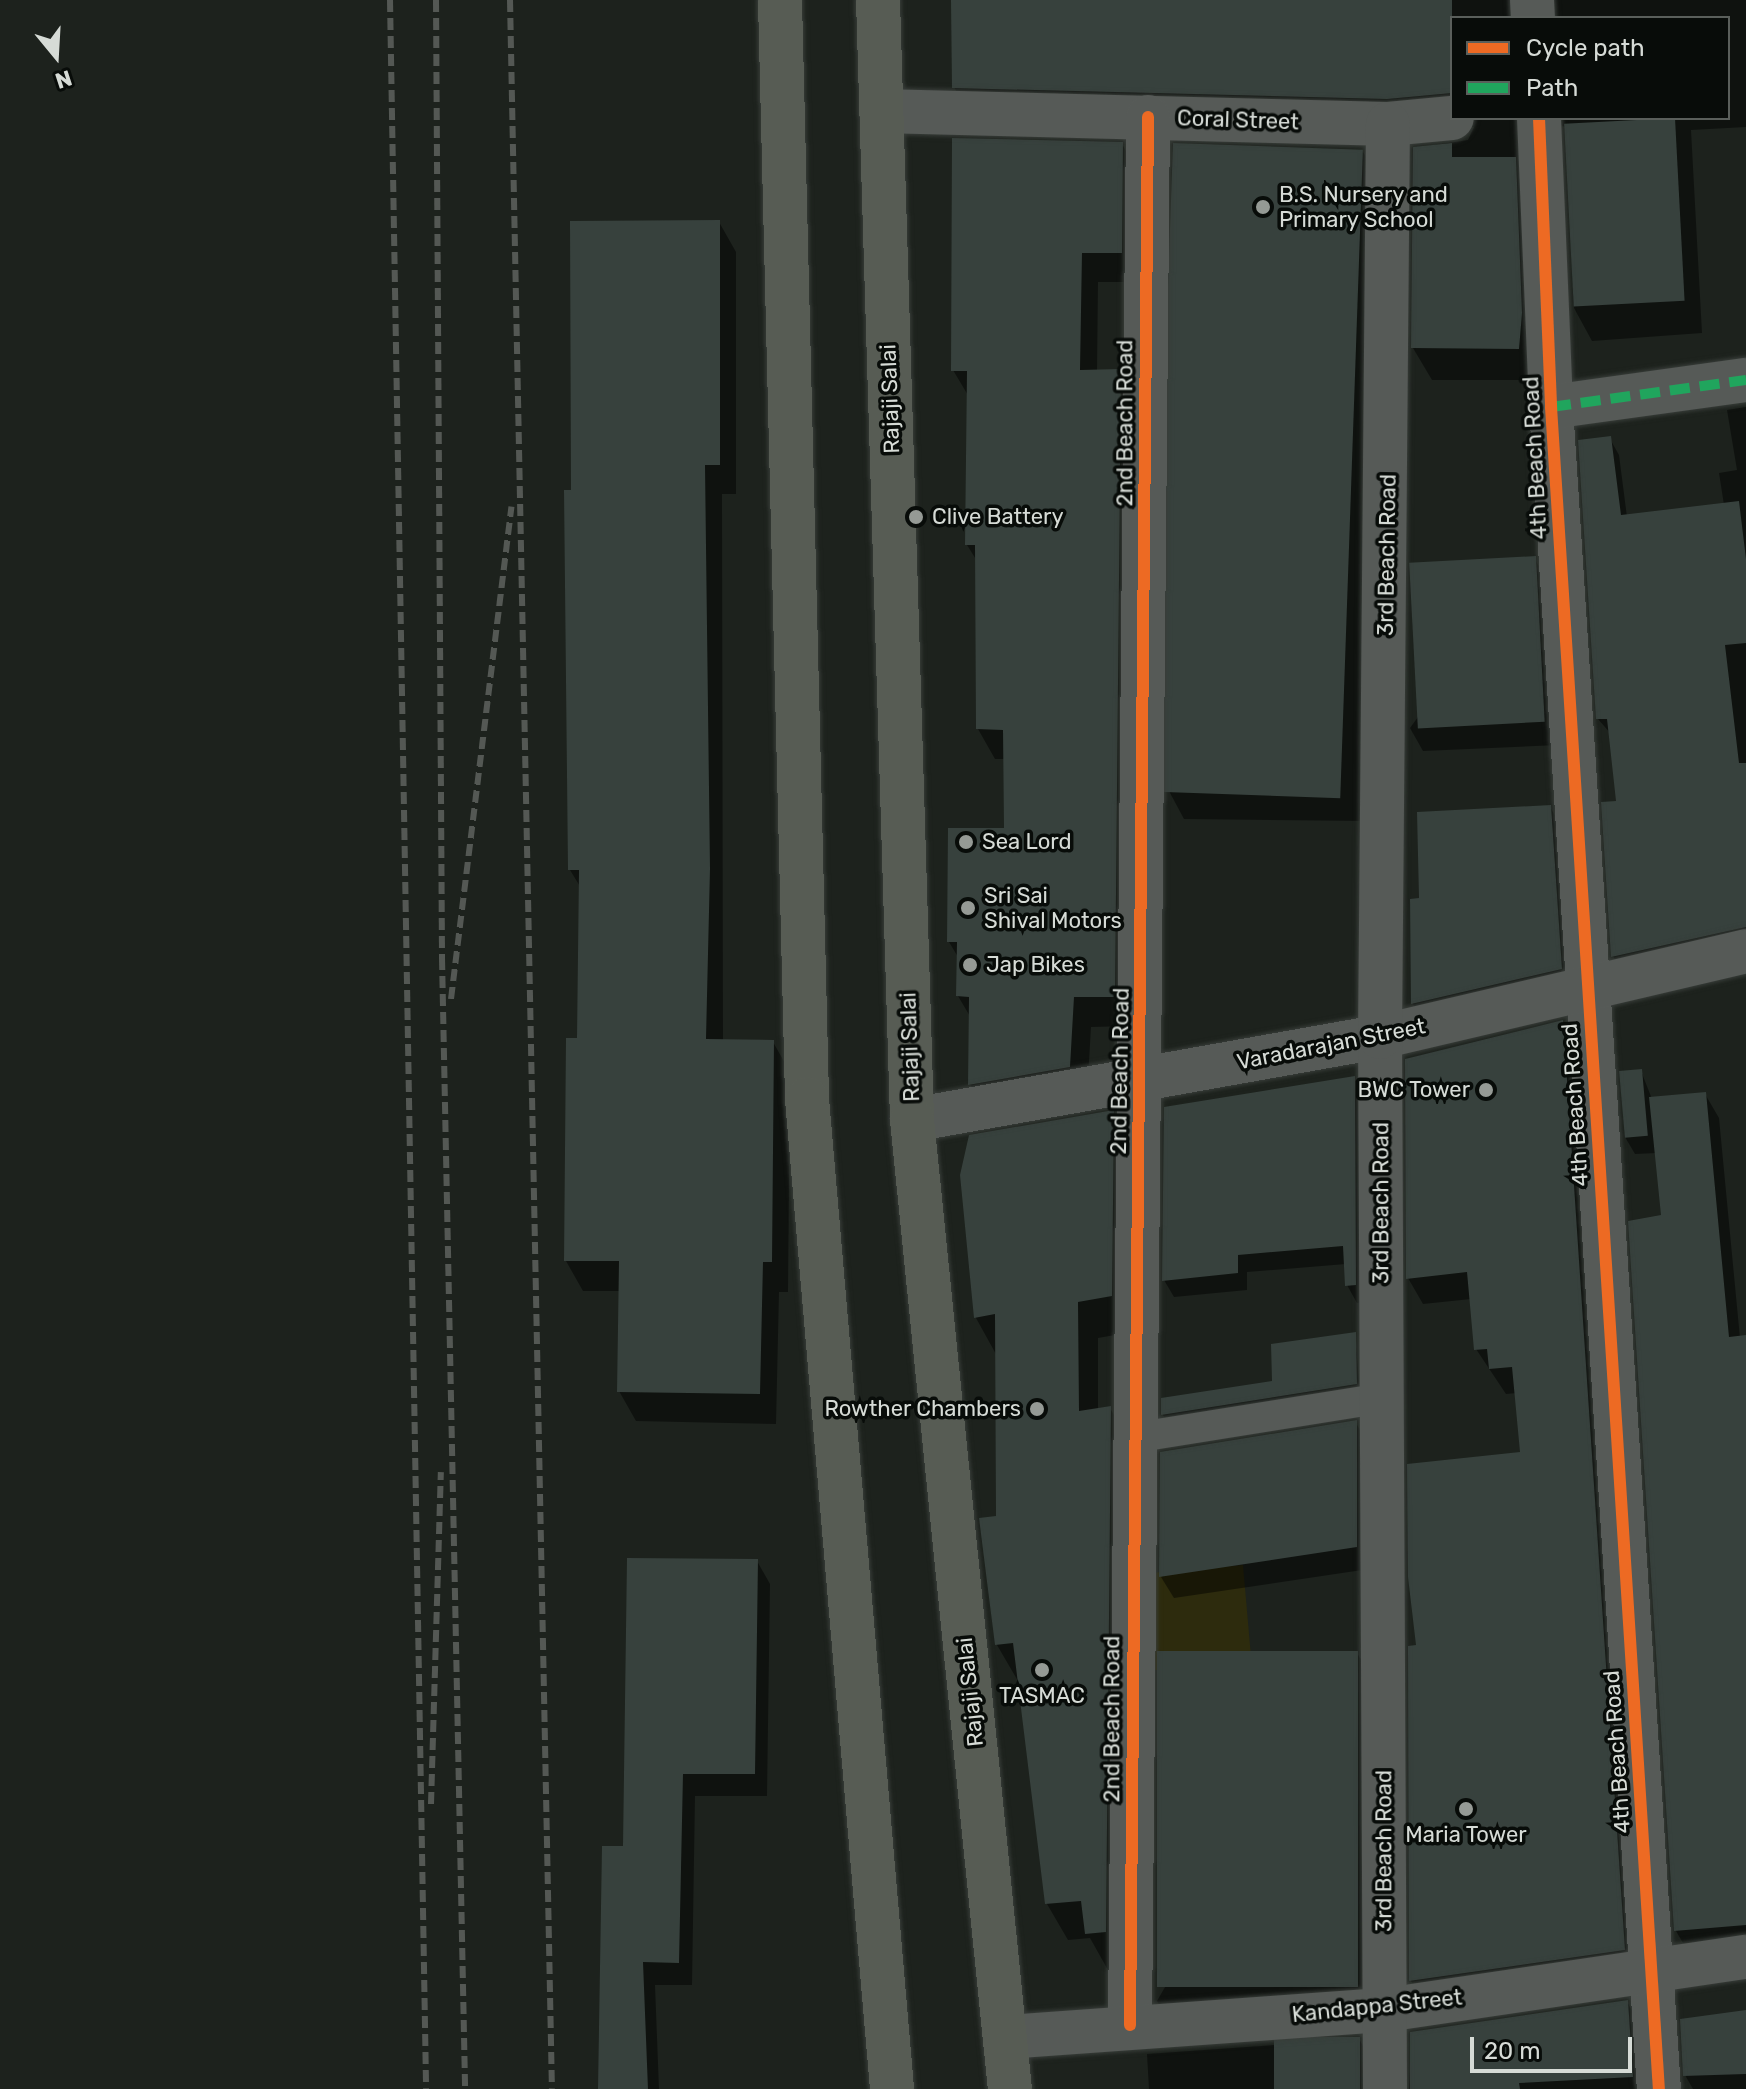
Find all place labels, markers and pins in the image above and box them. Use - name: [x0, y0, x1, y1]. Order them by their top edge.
- place label: B.S. Nursery and Primary School: [1279, 181, 1448, 232]
- marker: B.S. Nursery and Primary School: [1254, 198, 1272, 216]
- place label: Clive Battery: [932, 504, 1064, 530]
- marker: Clive Battery: [907, 508, 925, 526]
- place label: Sea Lord: [982, 829, 1072, 855]
- marker: Sea Lord: [957, 833, 975, 851]
- place label: Sri Sai Shival Motors: [984, 882, 1122, 934]
- marker: Sri Sai Shival Motors: [959, 899, 977, 917]
- place label: Jap Bikes: [986, 952, 1085, 978]
- marker: Jap Bikes: [961, 956, 979, 974]
- place label: BWC Tower: [1357, 1077, 1470, 1103]
- marker: BWC Tower: [1477, 1081, 1495, 1099]
- place label: Rowther Chambers: [824, 1396, 1021, 1422]
- marker: Rowther Chambers: [1028, 1400, 1046, 1418]
- marker: TASMAC: [1033, 1661, 1051, 1679]
- place label: TASMAC: [999, 1683, 1085, 1709]
- marker: Maria Tower: [1457, 1800, 1475, 1818]
- place label: Maria Tower: [1405, 1822, 1527, 1848]

